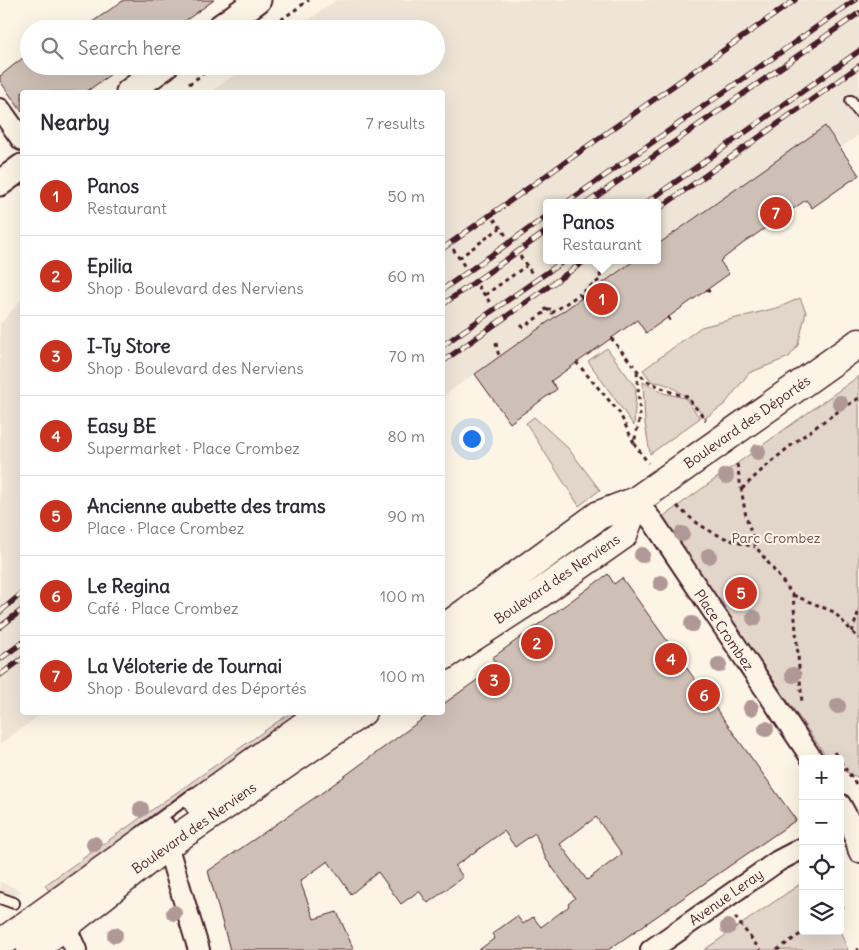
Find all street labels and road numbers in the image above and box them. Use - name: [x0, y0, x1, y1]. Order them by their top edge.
- street label: Boulevard des Déportés: [680, 371, 814, 473]
- street label: Boulevard des Nerviens: [491, 530, 623, 628]
- street label: Place Crombez: [690, 586, 758, 674]
- street label: Boulevard des Nerviens: [128, 778, 260, 878]
- street label: Avenue Leray: [685, 865, 767, 929]

